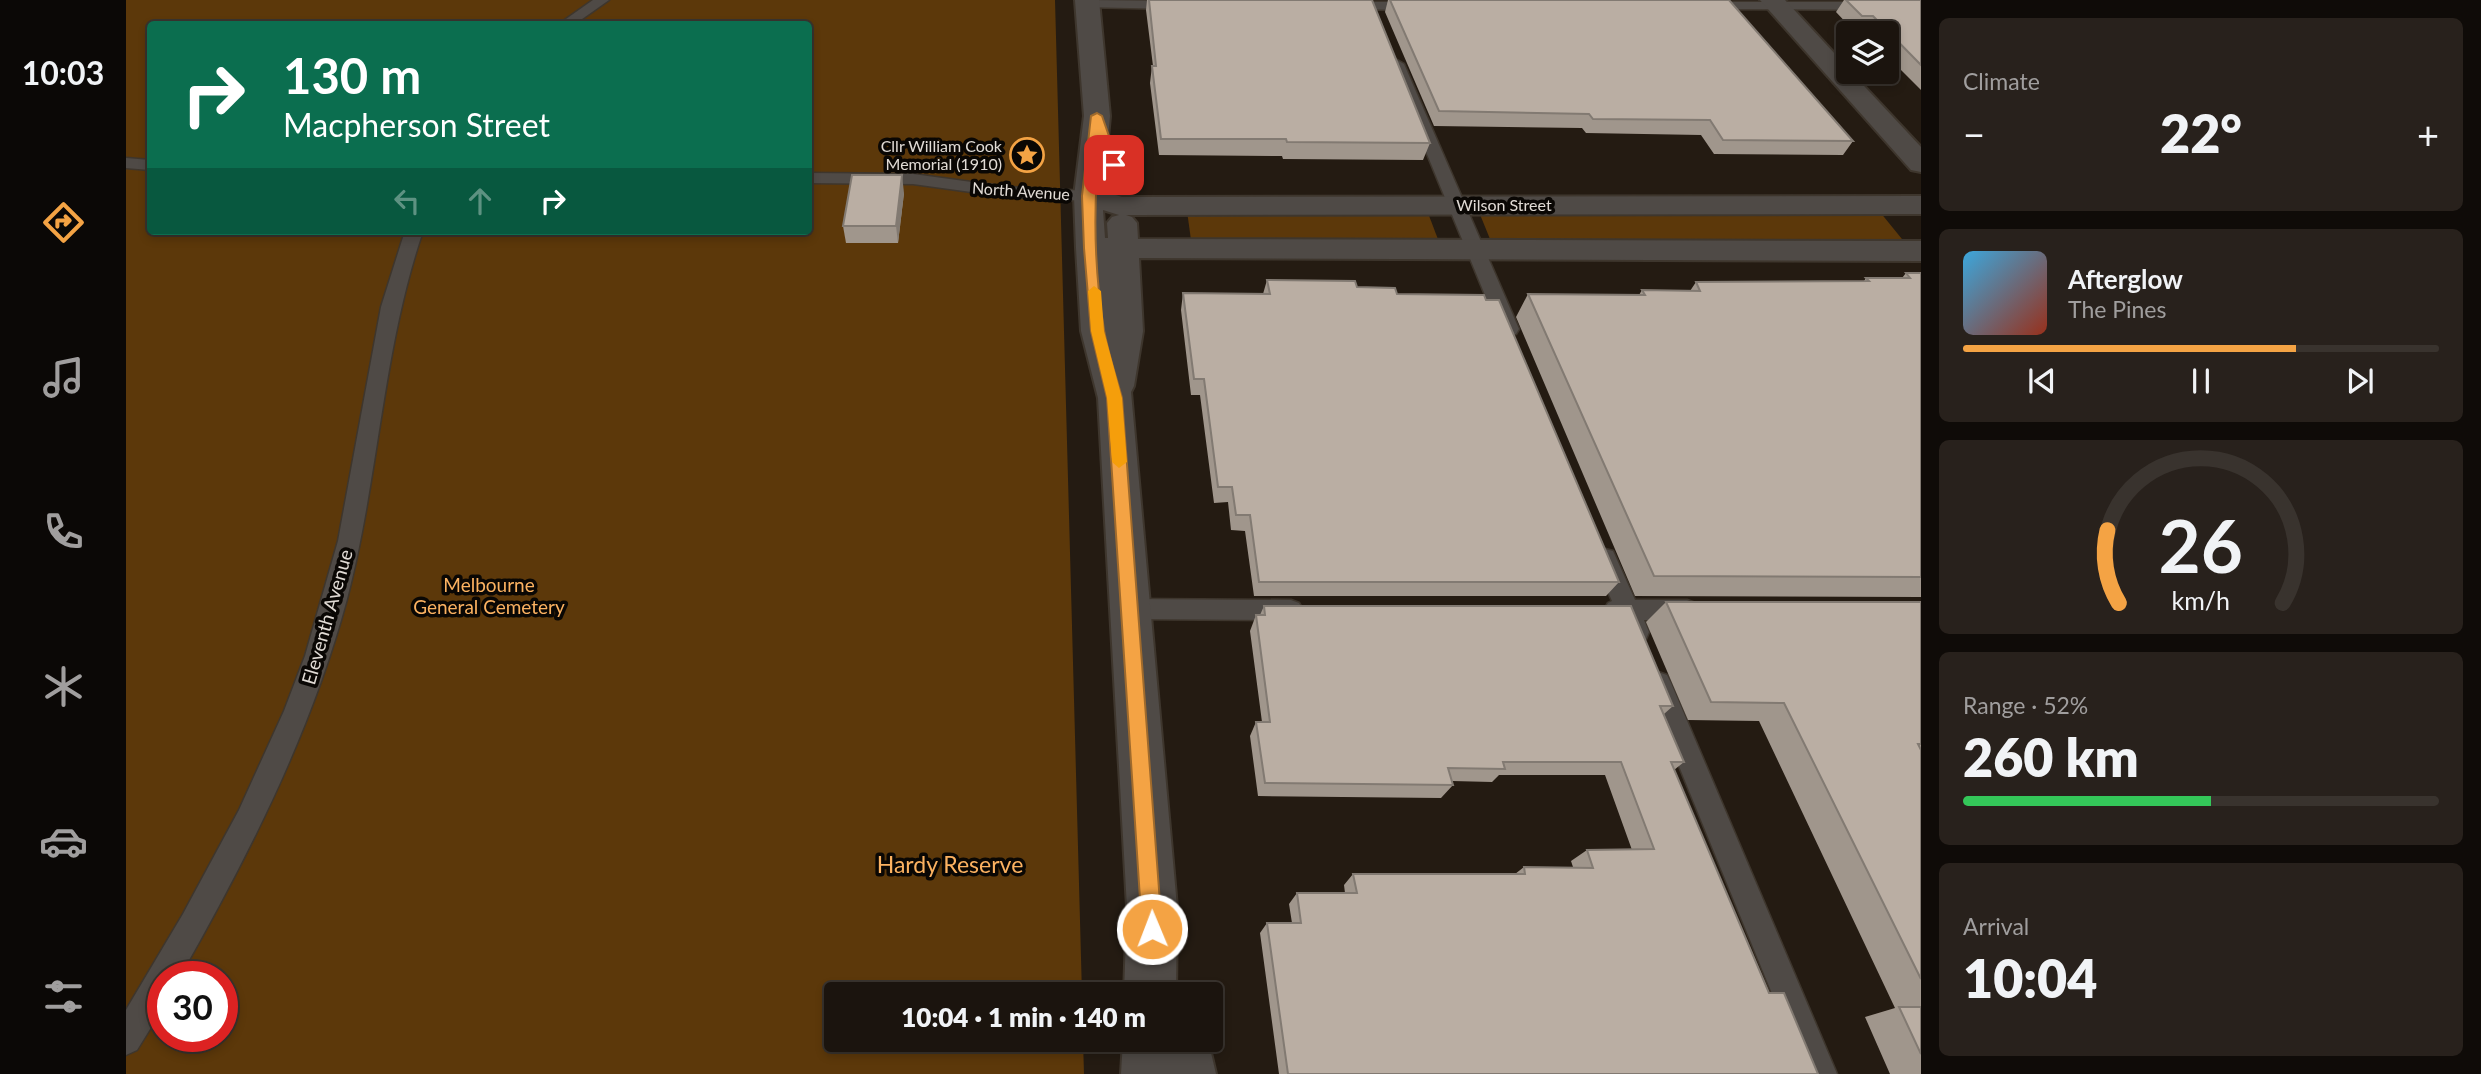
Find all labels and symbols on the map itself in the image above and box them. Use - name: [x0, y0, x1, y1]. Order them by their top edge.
- pin: [1084, 135, 1144, 195]
- place label: Cllr William Cook Memorial (1910): [881, 136, 1003, 173]
- place icon: Cllr William Cook Memorial (1910): [1008, 136, 1046, 174]
- street label: North Avenue: [971, 178, 1071, 203]
- street label: Wilson Street: [1456, 195, 1552, 214]
- street label: Eleventh Avenue: [296, 547, 357, 687]
- park label: Melbourne General Cemetery: [413, 573, 565, 618]
- park label: Hardy Reserve: [877, 850, 1023, 878]
- position arrow: [1115, 892, 1189, 966]
- speed limit sign: 30: [147, 961, 238, 1052]

